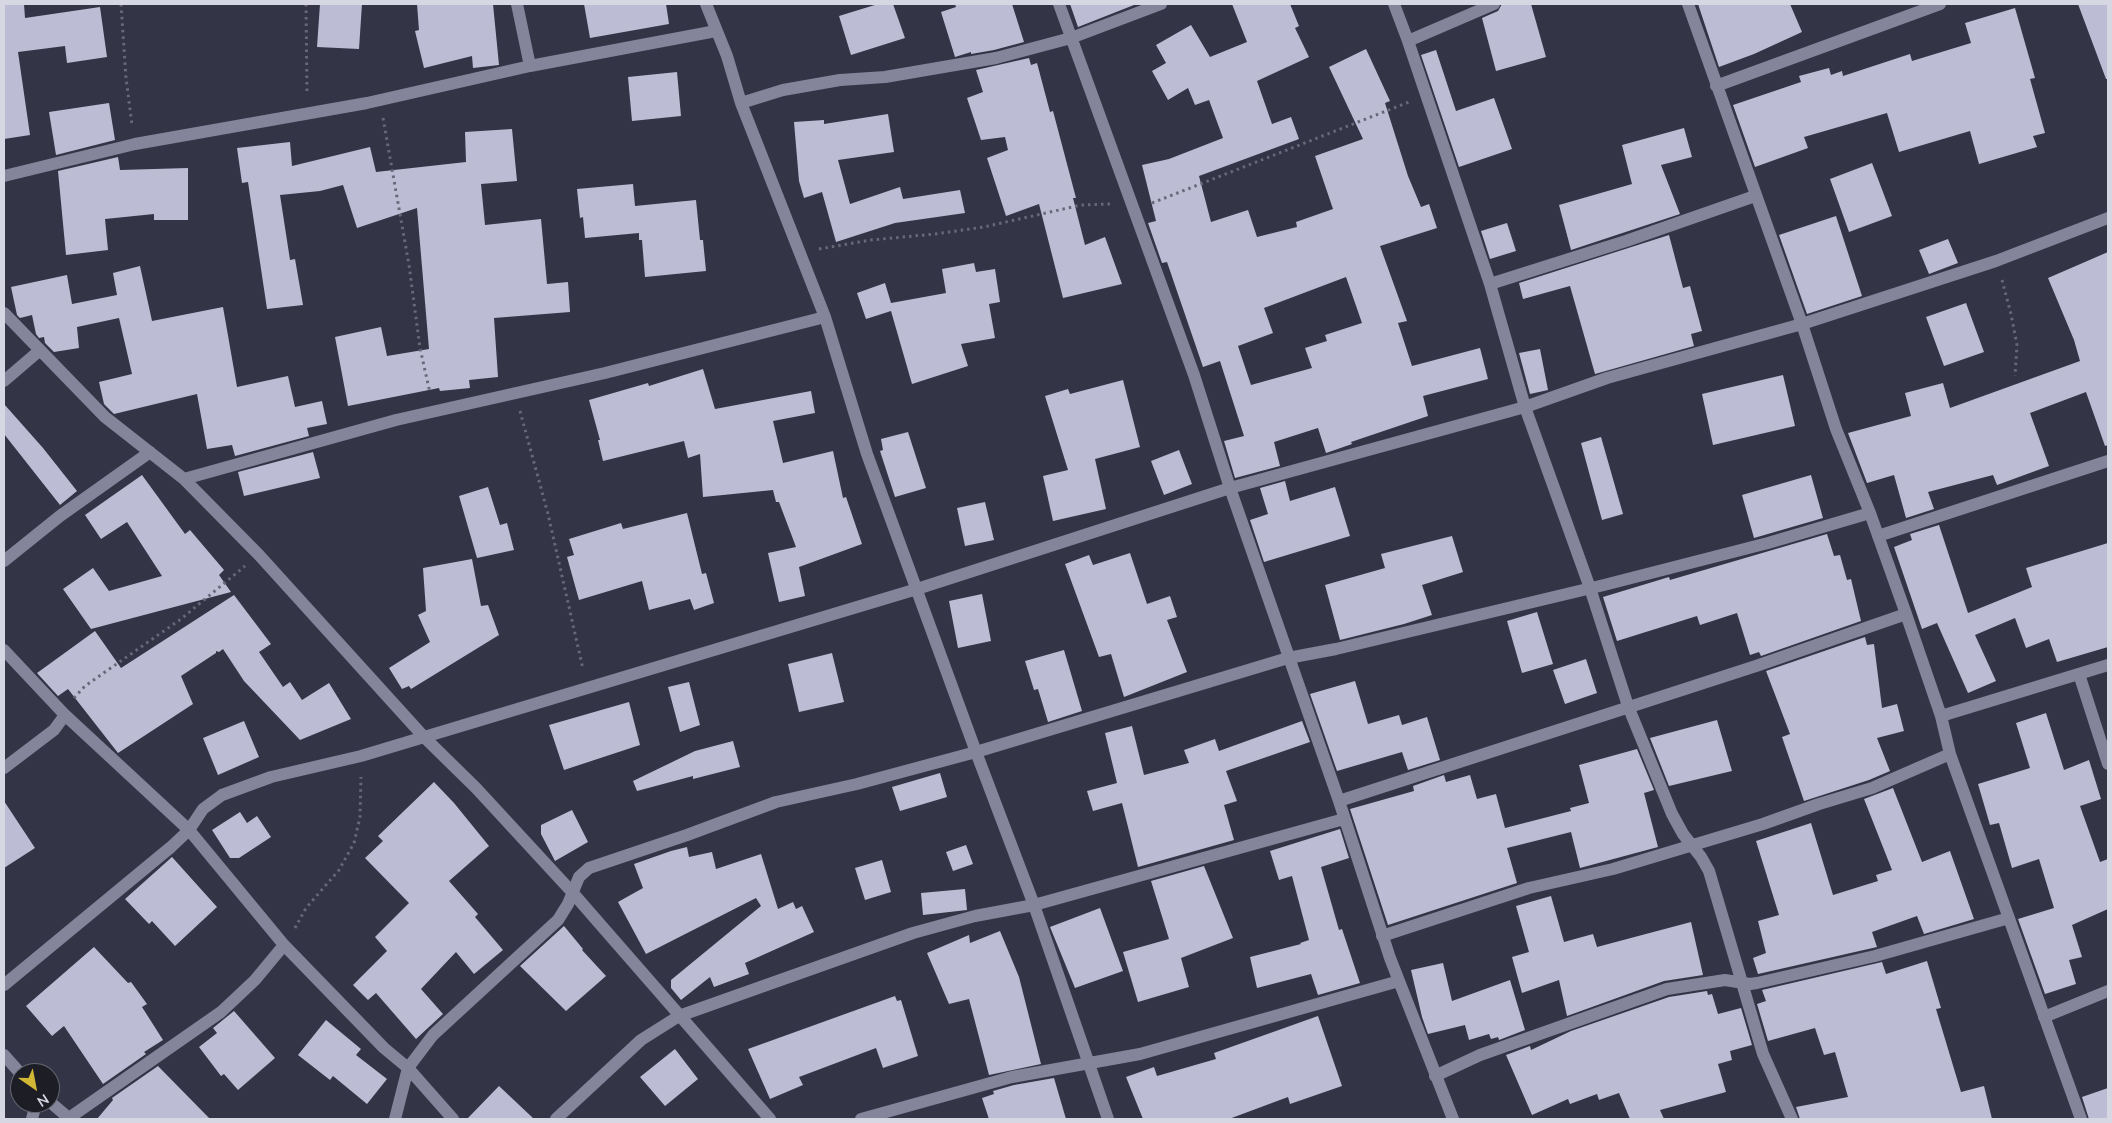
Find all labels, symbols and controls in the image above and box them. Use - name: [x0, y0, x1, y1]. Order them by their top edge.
- north arrow: [10, 1063, 60, 1113]
- text: N: [33, 1089, 52, 1111]

